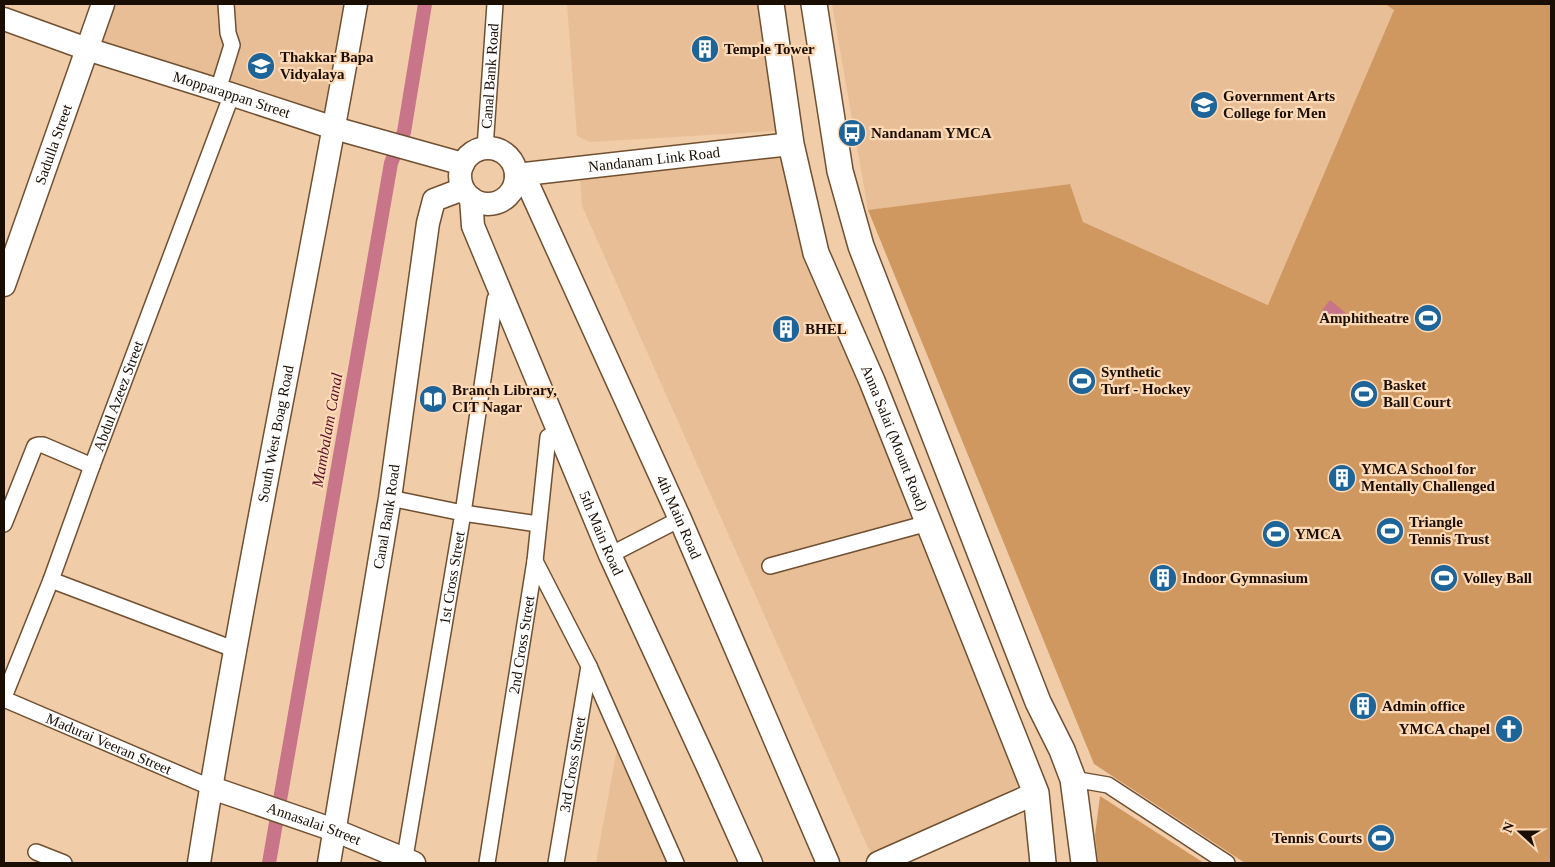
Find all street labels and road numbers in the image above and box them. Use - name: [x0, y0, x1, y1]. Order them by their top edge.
- street label: Canal Bank Road: [478, 22, 502, 130]
- street label: Mopparappan Street: [171, 68, 293, 121]
- street label: Sadulla Street: [32, 102, 75, 187]
- street label: Nandanam Link Road: [587, 144, 721, 175]
- street label: Abdul Azeez Street: [90, 338, 147, 453]
- street label: Anna Salai (Mount Road): [858, 362, 931, 513]
- street label: South West Boag Road: [255, 364, 297, 504]
- street label: Canal Bank Road: [370, 463, 403, 570]
- street label: 4th Main Road: [653, 473, 704, 562]
- street label: 5th Main Road: [576, 489, 627, 578]
- street label: 1st Cross Street: [436, 529, 468, 626]
- street label: 2nd Cross Street: [506, 594, 538, 695]
- street label: Madurai Veeran Street: [44, 710, 175, 778]
- street label: 3rd Cross Street: [557, 715, 589, 813]
- street label: Annasalai Street: [265, 800, 364, 849]

